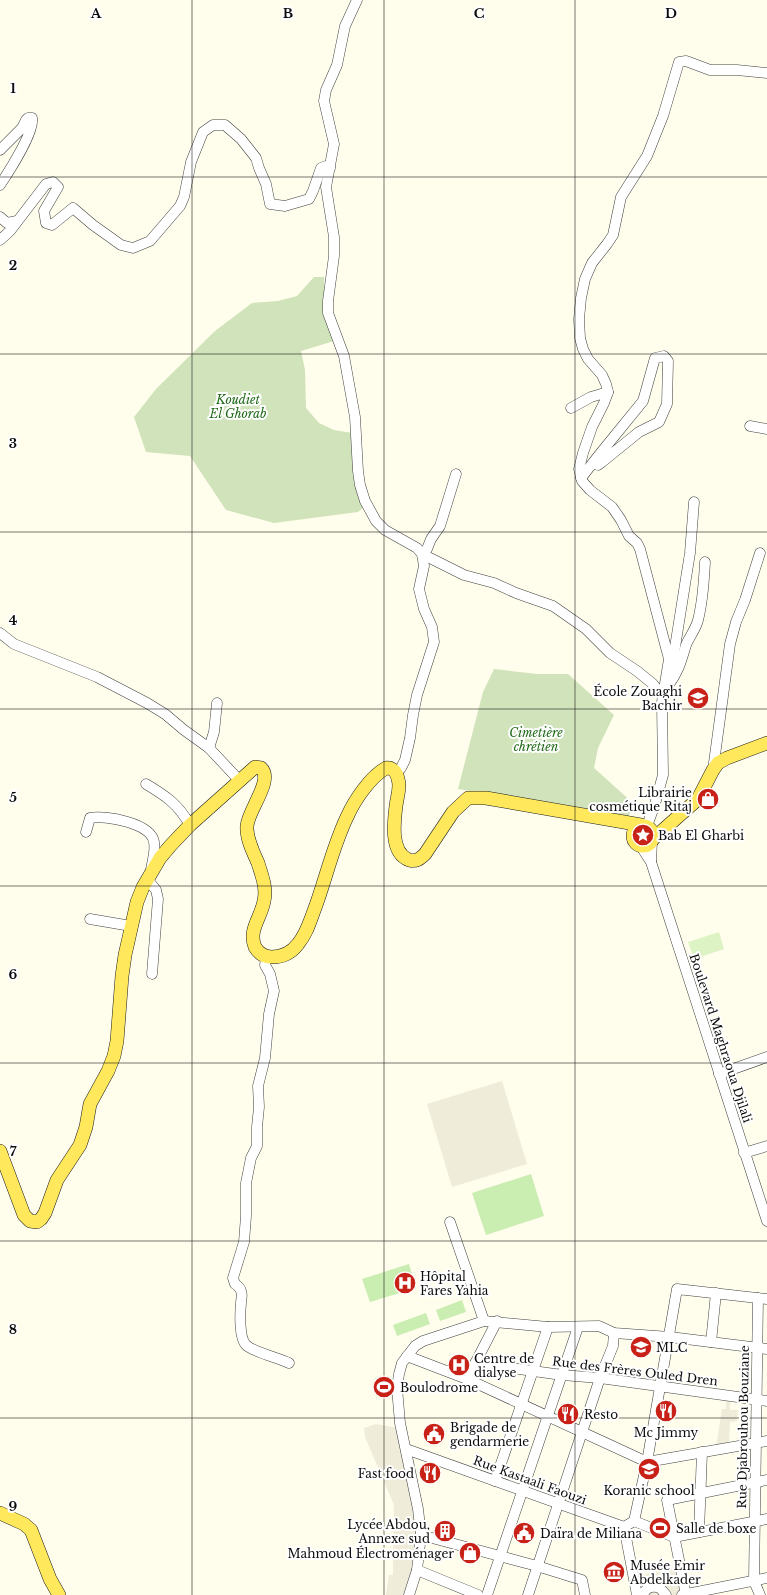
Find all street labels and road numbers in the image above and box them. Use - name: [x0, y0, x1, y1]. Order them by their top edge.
- street label: Boulevard Maghraoua Djilali: [687, 952, 755, 1124]
- street label: Rue Djabrouhou Bouziane: [734, 1345, 752, 1509]
- street label: Rue des Frères Ouled Dren: [551, 1353, 719, 1389]
- street label: Rue Kastaali Faouzi: [471, 1453, 589, 1507]

